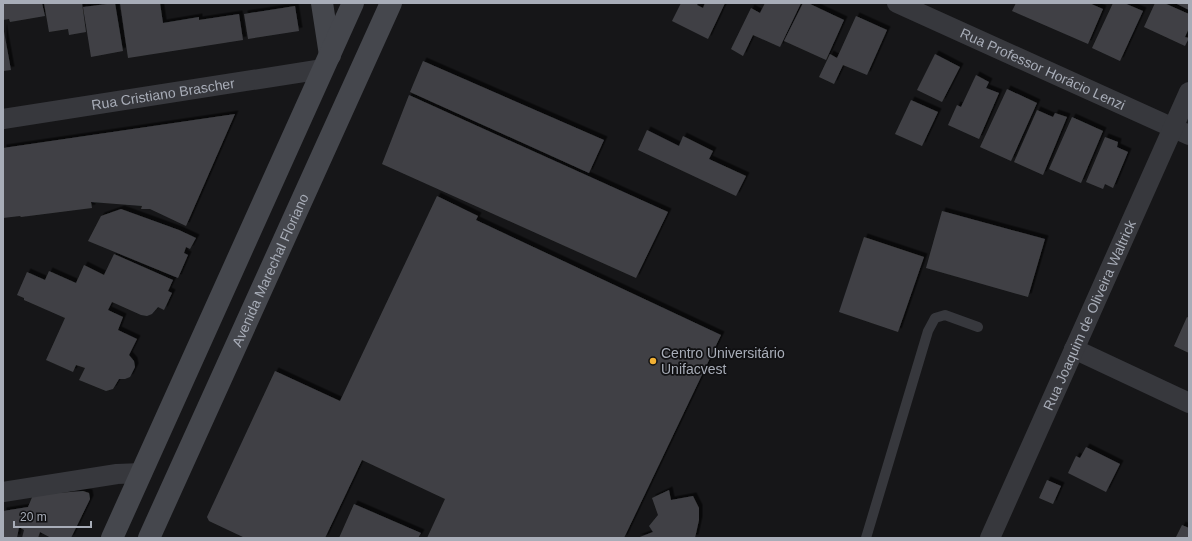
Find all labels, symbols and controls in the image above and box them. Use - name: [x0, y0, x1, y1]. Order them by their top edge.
- street label: Rua Professor Horácio Lenzi: [958, 25, 1128, 113]
- street label: Rua Cristiano Brascher: [90, 75, 236, 113]
- street label: Avenida Marechal Floriano: [229, 191, 312, 349]
- street label: Rua Joaquim de Oliveira Waltrick: [1040, 217, 1139, 413]
- place label: Centro Universitário Unifacvest: [661, 345, 785, 377]
- marker: Centro Universitário Unifacvest: [648, 356, 658, 366]
- scale bar: [14, 503, 91, 529]
- text: 20 m: [20, 510, 47, 524]

